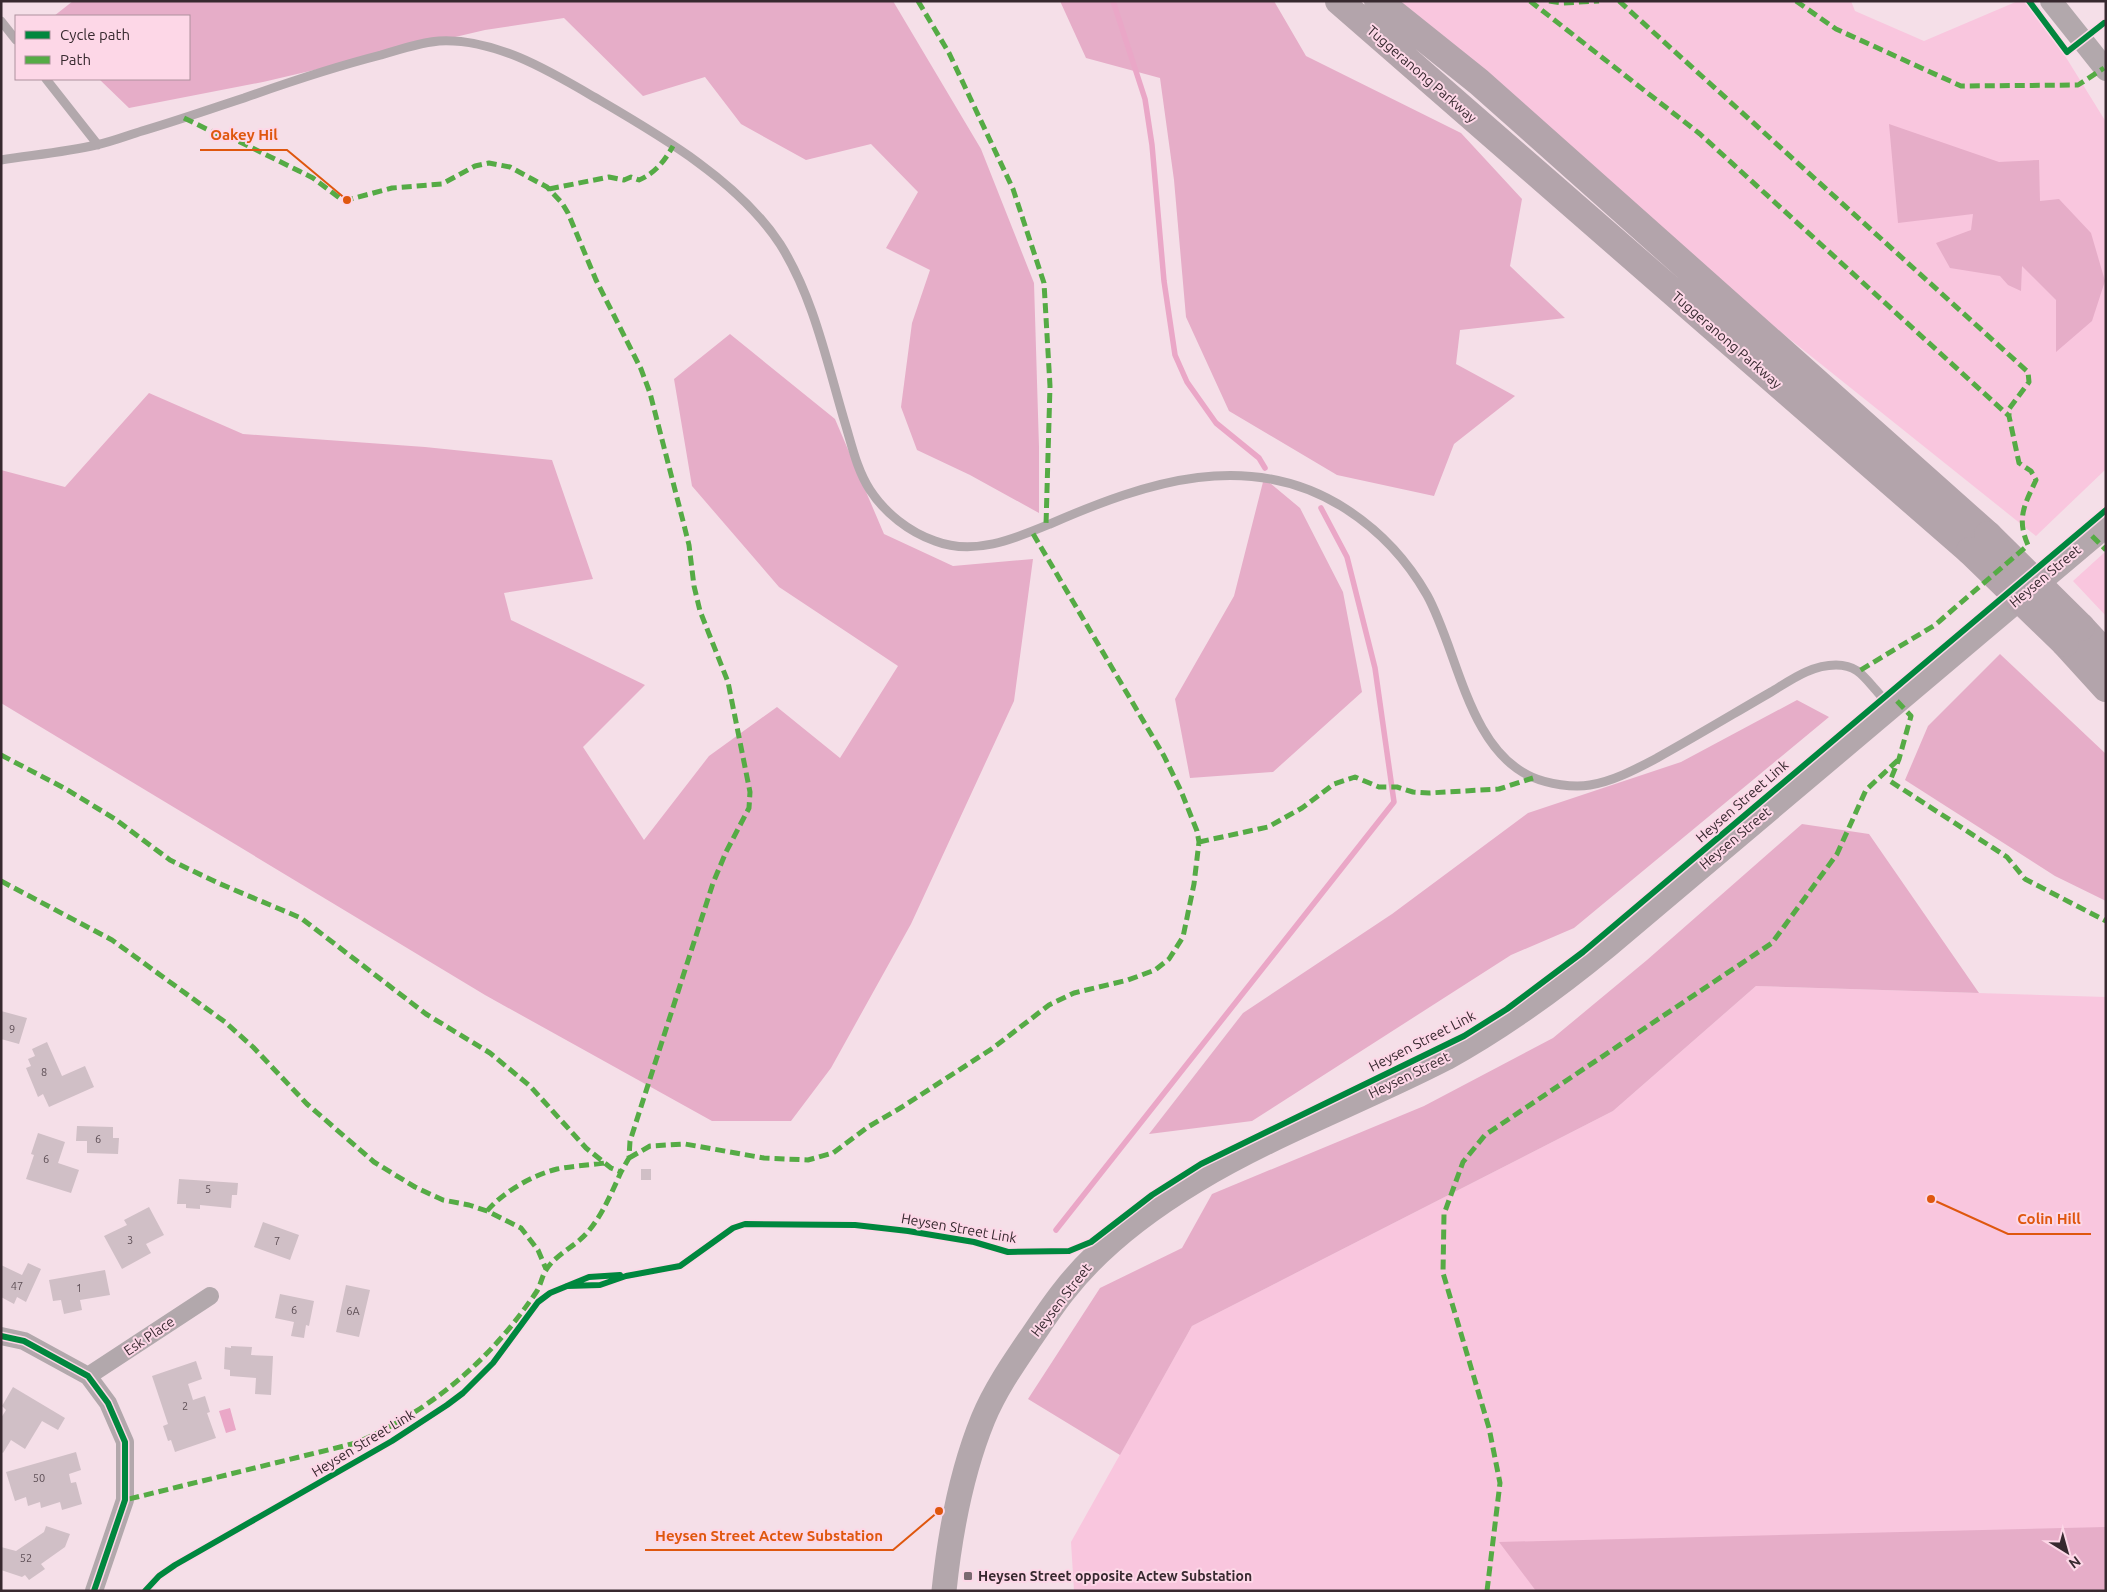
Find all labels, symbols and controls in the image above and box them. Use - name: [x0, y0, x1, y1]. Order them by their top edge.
- legend: [15, 15, 190, 80]
- street label: Tuggeranong Parkway: [1364, 22, 1480, 126]
- text: Cycle path: [60, 26, 130, 43]
- text: Path: [60, 51, 91, 68]
- callout: Oakey Hil: [200, 120, 287, 150]
- text: Oakey Hil: [210, 126, 278, 143]
- street label: Tuggeranong Parkway: [1669, 288, 1785, 392]
- street label: Heysen Street: [2006, 541, 2084, 611]
- street label: Heysen Street Link: [1692, 756, 1792, 846]
- street label: Heysen Street: [1696, 803, 1774, 873]
- street label: Heysen Street Link: [1366, 1007, 1478, 1075]
- house number: 9: [9, 1023, 15, 1035]
- street label: Heysen Street: [1366, 1048, 1452, 1102]
- house number: 8: [41, 1066, 47, 1078]
- house number: 6: [95, 1133, 101, 1145]
- house number: 6: [43, 1153, 49, 1165]
- house number: 5: [205, 1183, 211, 1195]
- callout: Colin Hill: [2008, 1204, 2091, 1234]
- street label: Heysen Street Link: [900, 1210, 1018, 1246]
- text: Colin Hill: [2017, 1210, 2081, 1227]
- house number: 3: [127, 1234, 133, 1246]
- house number: 7: [274, 1235, 280, 1247]
- street label: Heysen Street: [1028, 1260, 1095, 1340]
- house number: 47: [11, 1280, 23, 1292]
- house number: 1: [76, 1282, 82, 1294]
- house number: 6: [291, 1304, 297, 1316]
- house number: 6A: [346, 1305, 361, 1317]
- street label: Esk Place: [121, 1313, 177, 1359]
- house number: 2: [182, 1400, 188, 1412]
- street label: Heysen Street Link: [309, 1406, 417, 1480]
- house number: 50: [33, 1472, 45, 1484]
- callout: Heysen Street Actew Substation: [645, 1520, 893, 1550]
- text: Heysen Street Actew Substation: [655, 1527, 883, 1544]
- north arrow: [2042, 1527, 2092, 1577]
- house number: 52: [20, 1552, 32, 1564]
- text: N: [2066, 1553, 2084, 1572]
- place label: Heysen Street opposite Actew Substation: [978, 1568, 1252, 1584]
- marker: Heysen Street opposite Actew Substation: [962, 1570, 974, 1582]

